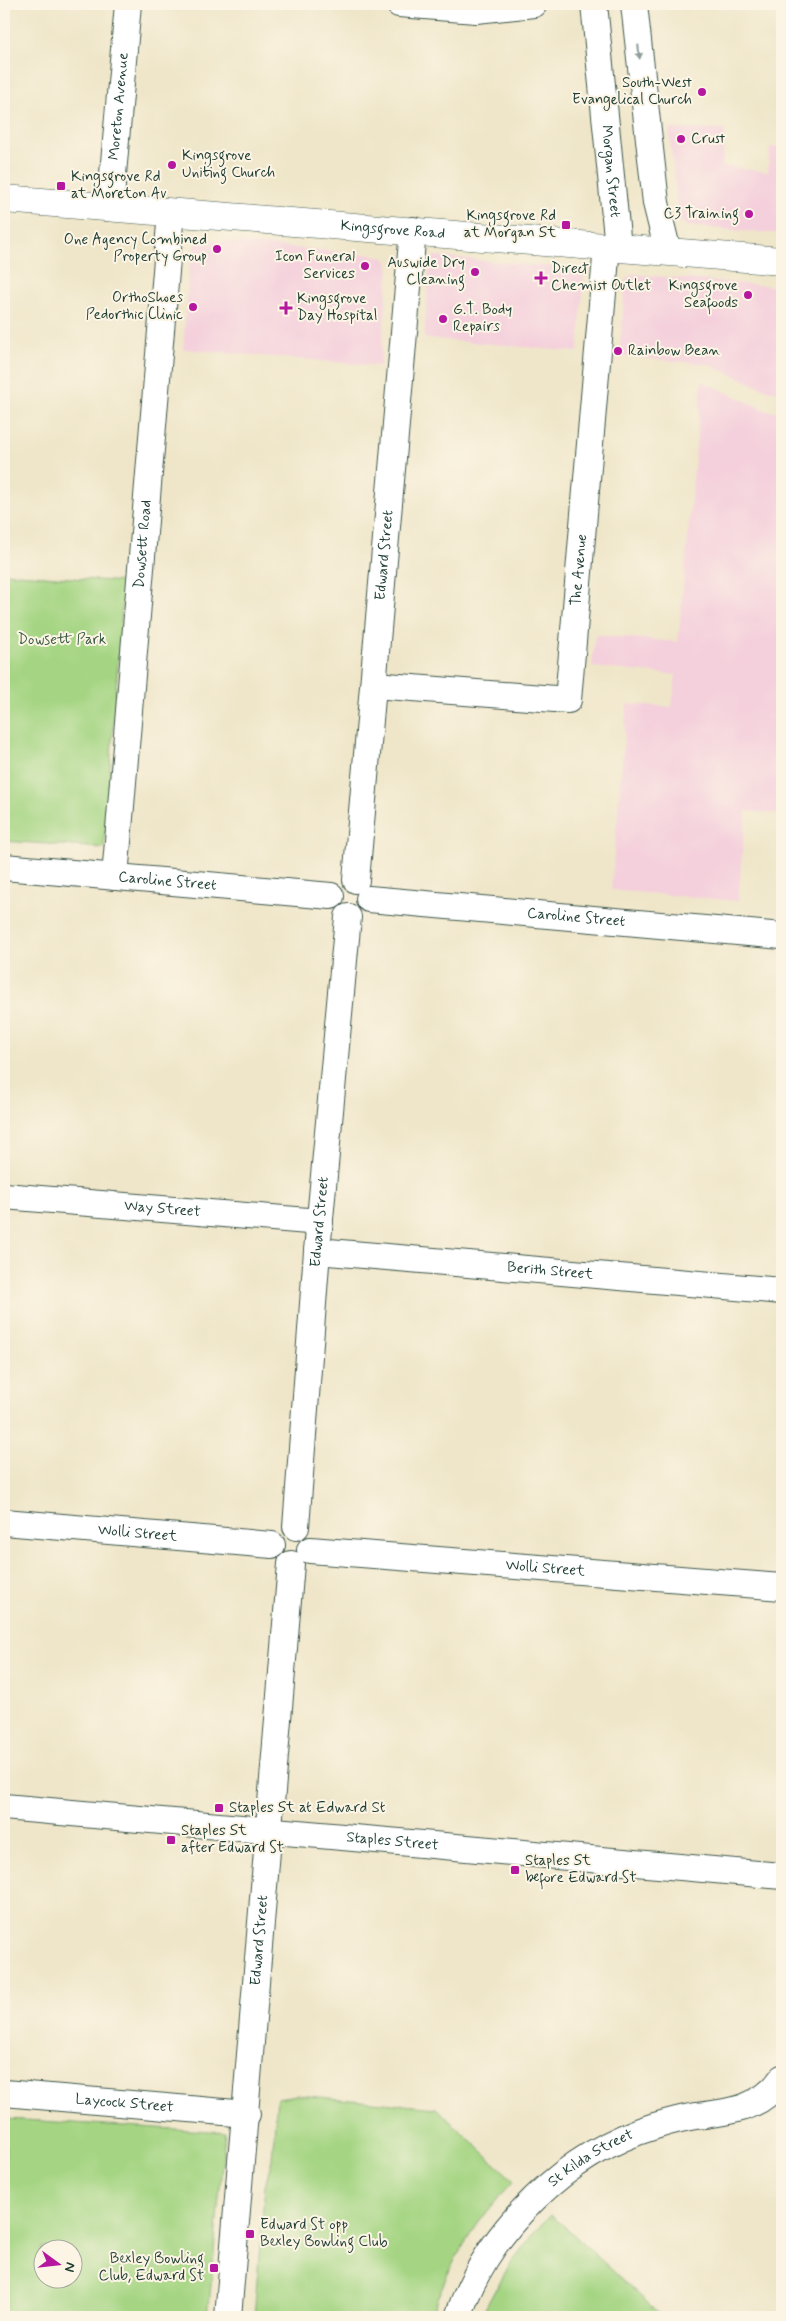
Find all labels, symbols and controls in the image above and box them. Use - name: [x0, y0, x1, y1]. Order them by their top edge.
- one-way arrow: [635, 45, 643, 61]
- street label: Moreton Avenue: [104, 52, 134, 161]
- place label: South-West Evangelical Church: [572, 73, 693, 111]
- marker: South-West Evangelical Church: [696, 86, 708, 98]
- street label: Morgan Street: [596, 124, 625, 219]
- place label: Crust: [691, 129, 726, 149]
- marker: Crust: [675, 133, 687, 145]
- place label: Kingsgrove Uniting Church: [182, 146, 275, 184]
- marker: Kingsgrove Uniting Church: [166, 159, 178, 171]
- place label: Kingsgrove Rd at Moreton Av: [71, 167, 167, 204]
- marker: Kingsgrove Rd at Moreton Av: [55, 180, 67, 192]
- place label: C3 Training: [664, 204, 739, 225]
- place label: Kingsgrove Rd at Morgan St: [464, 206, 556, 243]
- marker: C3 Training: [743, 208, 755, 220]
- street label: Kingsgrove Road: [340, 216, 446, 244]
- marker: Kingsgrove Rd at Morgan St: [560, 219, 572, 231]
- place label: One Agency Combined Property Group: [64, 230, 207, 267]
- marker: One Agency Combined Property Group: [211, 243, 223, 255]
- place label: Icon Funeral Services: [275, 247, 355, 284]
- place label: Auswide Dry Cleaning: [387, 253, 465, 291]
- place label: Direct Chemist Outlet: [551, 259, 651, 296]
- marker: Icon Funeral Services: [359, 260, 371, 272]
- marker: Auswide Dry Cleaning: [469, 266, 481, 278]
- marker: Direct Chemist Outlet: [535, 272, 547, 284]
- place label: Kingsgrove Seafoods: [669, 276, 738, 315]
- place label: OrthoShoes Pedorthic Clinic: [86, 288, 183, 325]
- place label: Kingsgrove Day Hospital: [297, 289, 377, 326]
- marker: Kingsgrove Seafoods: [742, 289, 754, 301]
- place label: G.T. Body Repairs: [453, 300, 512, 337]
- marker: OrthoShoes Pedorthic Clinic: [187, 301, 199, 313]
- marker: Kingsgrove Day Hospital: [279, 301, 293, 315]
- marker: G.T. Body Repairs: [437, 313, 449, 325]
- place label: Rainbow Bean: [628, 341, 720, 361]
- marker: Rainbow Bean: [612, 345, 624, 357]
- street label: Dowsett Road: [129, 499, 157, 589]
- street label: Edward Street: [371, 509, 398, 601]
- street label: The Avenue: [566, 533, 592, 607]
- park label: Dowsett Park: [18, 630, 106, 650]
- street label: Caroline Street: [117, 867, 218, 896]
- street label: Caroline Street: [526, 903, 627, 932]
- street label: Edward Street: [306, 1175, 334, 1268]
- street label: Way Street: [123, 1196, 202, 1222]
- street label: Berith Street: [506, 1257, 594, 1285]
- street label: Wolli Street: [97, 1520, 178, 1547]
- street label: Wolli Street: [505, 1555, 586, 1582]
- place label: Staples St at Edward St: [229, 1798, 386, 1818]
- marker: Staples St at Edward St: [213, 1802, 225, 1814]
- place label: Staples St after Edward St: [181, 1821, 284, 1858]
- street label: Staples Street: [346, 1827, 439, 1856]
- marker: Staples St after Edward St: [165, 1834, 177, 1846]
- place label: Staples St before Edward St: [525, 1851, 637, 1890]
- marker: Staples St before Edward St: [509, 1864, 521, 1876]
- street label: Edward Street: [246, 1894, 273, 1986]
- street label: Laycock Street: [75, 2089, 175, 2118]
- street label: St Kilda Street: [544, 2125, 636, 2192]
- place label: Edward St opp Bexley Bowling Club: [260, 2215, 388, 2253]
- marker: Edward St opp Bexley Bowling Club: [244, 2228, 256, 2240]
- north arrow: [32, 2238, 82, 2288]
- place label: Bexley Bowling Club, Edward St: [99, 2249, 204, 2286]
- text: N: [60, 2260, 79, 2274]
- marker: Bexley Bowling Club, Edward St: [208, 2262, 220, 2274]

